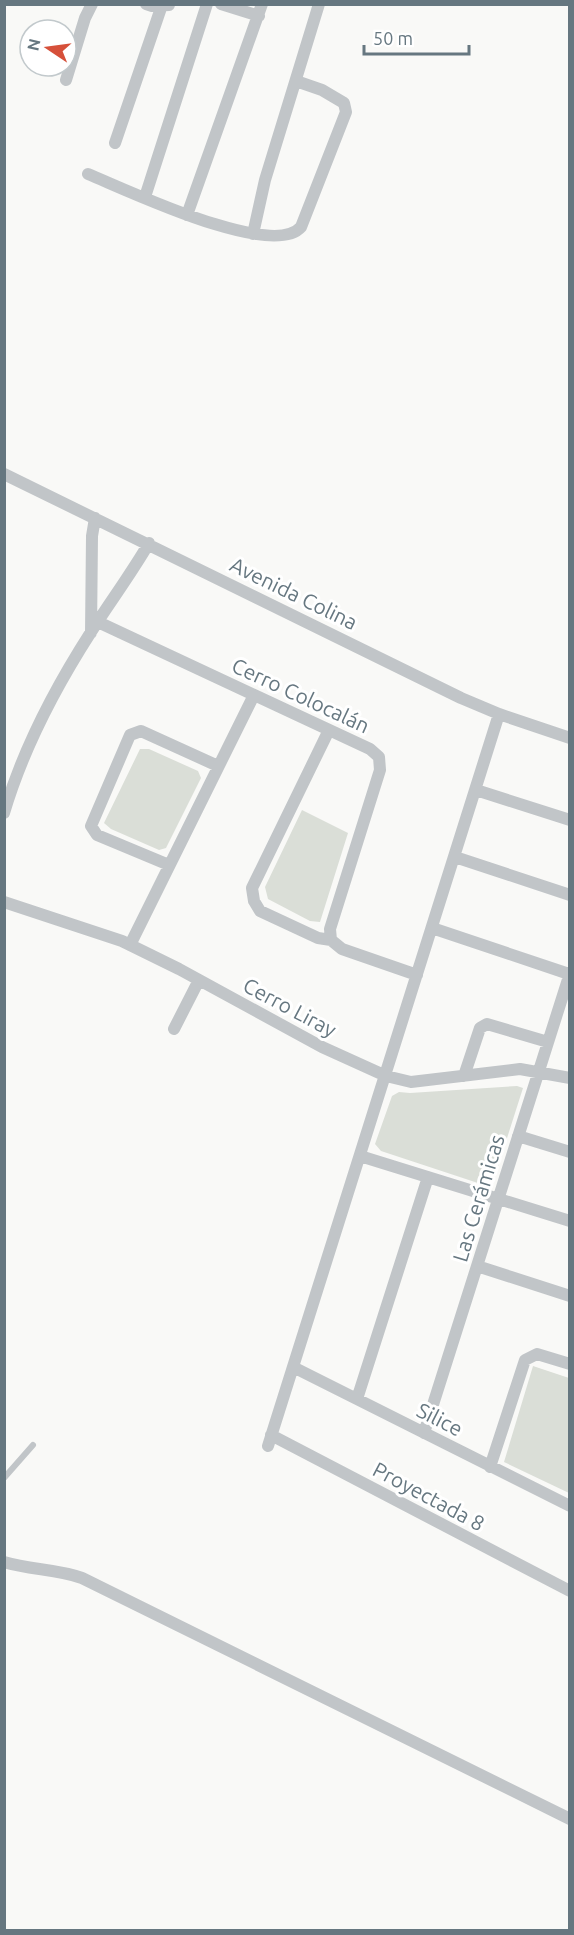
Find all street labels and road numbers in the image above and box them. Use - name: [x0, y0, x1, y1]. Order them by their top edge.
- street label: Avenida Colina: [226, 552, 362, 634]
- street label: Cerro Colocalán: [228, 653, 374, 737]
- street label: Cerro Liray: [239, 972, 341, 1042]
- street label: Las Cerámicas: [447, 1132, 509, 1264]
- street label: Silice: [413, 1397, 467, 1441]
- street label: Proyectada 8: [369, 1457, 489, 1535]

